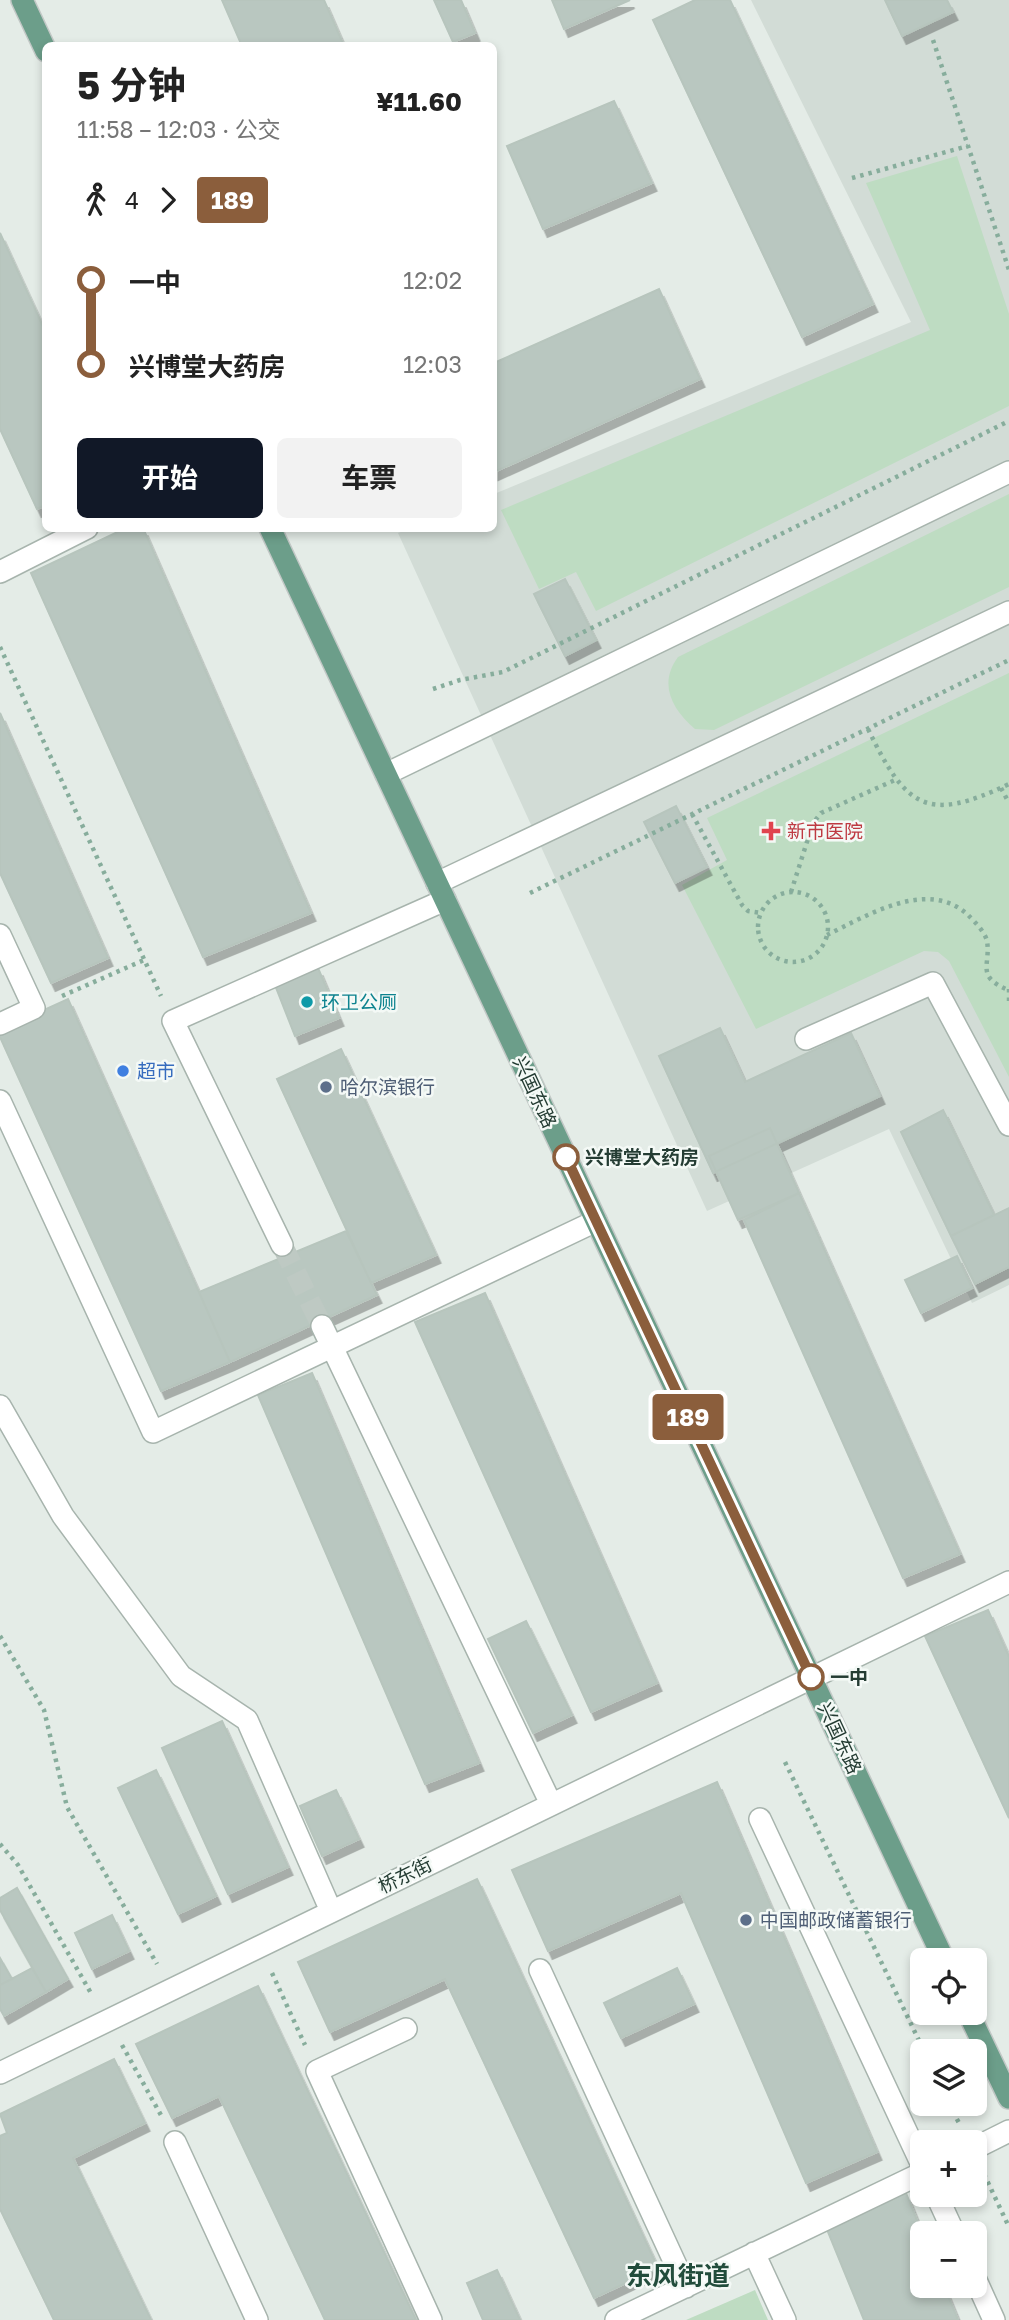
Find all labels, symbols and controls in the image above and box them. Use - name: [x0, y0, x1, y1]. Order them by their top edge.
- text: 5 分钟: [77, 62, 186, 107]
- text: ¥11.60: [376, 86, 462, 117]
- text: 11:58 – 12:03 · 公交: [77, 115, 281, 143]
- icon: walk: [77, 181, 115, 219]
- icon: forward: [149, 181, 187, 219]
- text: 189: [211, 185, 254, 214]
- text: 4: [125, 186, 139, 214]
- text: 12:02: [403, 266, 462, 294]
- text: 一中: [129, 267, 181, 298]
- text: 12:03: [403, 350, 462, 378]
- text: 兴博堂大药房: [129, 351, 285, 382]
- button: 开始: [77, 438, 263, 518]
- button: 车票: [277, 438, 462, 518]
- place label: 新市医院: [787, 819, 863, 842]
- marker: 新市医院: [761, 821, 781, 841]
- place label: 环卫公厕: [321, 990, 397, 1013]
- marker: 环卫公厕: [299, 994, 315, 1010]
- street label: 兴国东路: [509, 1052, 562, 1131]
- place label: 超市: [137, 1059, 175, 1082]
- marker: 超市: [115, 1063, 131, 1079]
- place label: 哈尔滨银行: [340, 1075, 435, 1098]
- marker: 哈尔滨银行: [318, 1079, 334, 1095]
- marker: 兴博堂大药房: [553, 1144, 579, 1170]
- place label: 兴博堂大药房: [585, 1145, 699, 1168]
- line badge: 189: [648, 1394, 728, 1440]
- text: 189: [667, 1402, 709, 1431]
- marker: 一中: [798, 1664, 824, 1690]
- place label: 一中: [830, 1665, 868, 1688]
- street label: 兴国东路: [814, 1698, 867, 1777]
- street label: 桥东街: [374, 1852, 435, 1897]
- place label: 中国邮政储蓄银行: [760, 1908, 912, 1931]
- marker: 中国邮政储蓄银行: [738, 1912, 754, 1928]
- map controls: [910, 1948, 987, 2298]
- button: locate: [910, 1948, 987, 2025]
- button: layers: [910, 2039, 987, 2116]
- button: +: [910, 2130, 987, 2207]
- button: −: [910, 2221, 987, 2298]
- district label: 东风街道: [626, 2260, 730, 2291]

